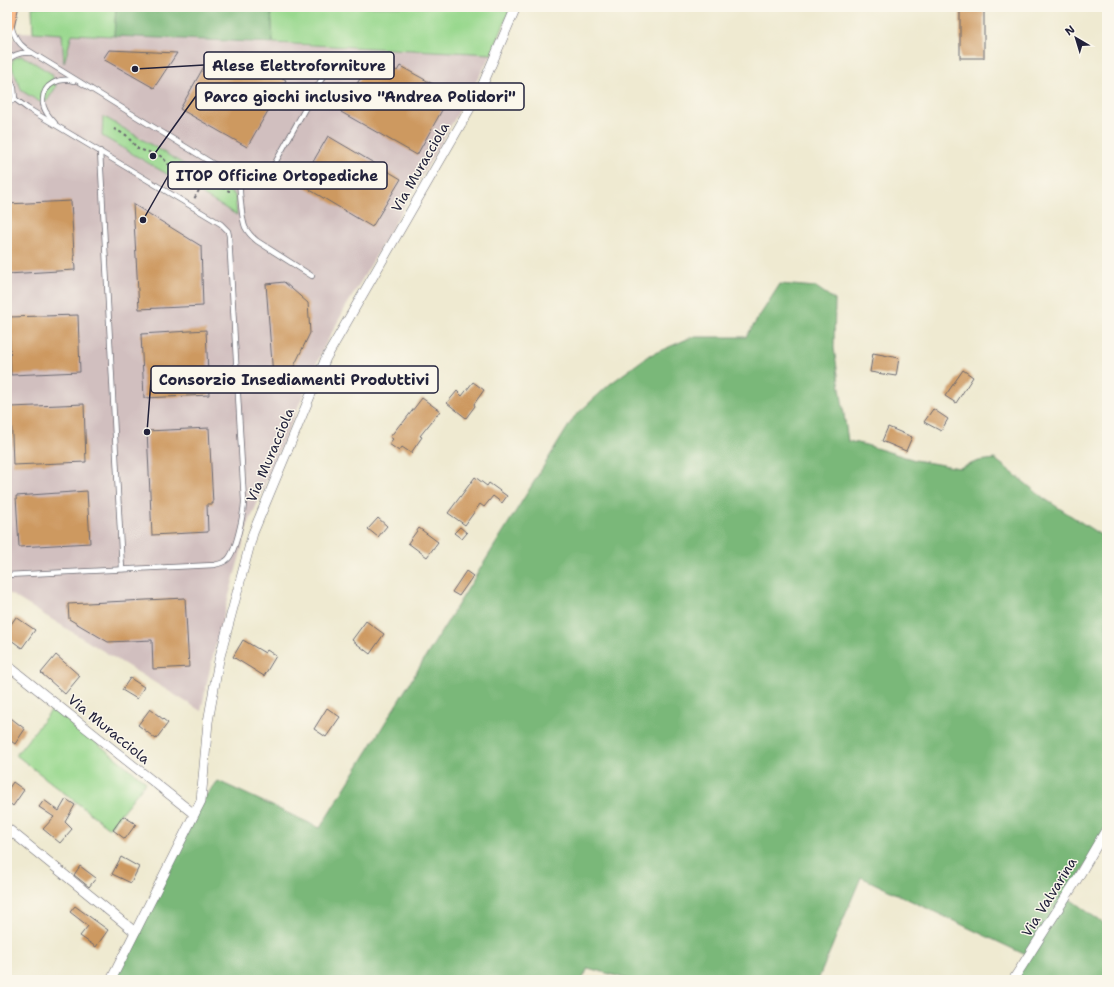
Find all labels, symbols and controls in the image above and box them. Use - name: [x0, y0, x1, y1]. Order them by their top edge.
- north arrow: [1056, 18, 1096, 58]
- text: N: [1062, 22, 1078, 39]
- callout: Alese Elettroforniture: [204, 52, 394, 79]
- text: Alese Elettroforniture: [212, 56, 386, 76]
- callout: Parco giochi inclusivo "Andrea Polidori": [196, 83, 524, 110]
- text: Parco giochi inclusivo "Andrea Polidori": [204, 87, 516, 107]
- street label: Via Muracciola: [387, 119, 453, 215]
- callout: ITOP Officine Ortopediche: [168, 162, 387, 189]
- text: ITOP Officine Ortopediche: [176, 166, 378, 186]
- callout: Consorzio Insediamenti Produttivi: [151, 366, 438, 393]
- text: Consorzio Insediamenti Produttivi: [159, 370, 429, 390]
- street label: Via Muracciola: [242, 405, 298, 505]
- street label: Via Muracciola: [64, 690, 154, 768]
- street label: Via Valvarina: [1017, 854, 1081, 940]

